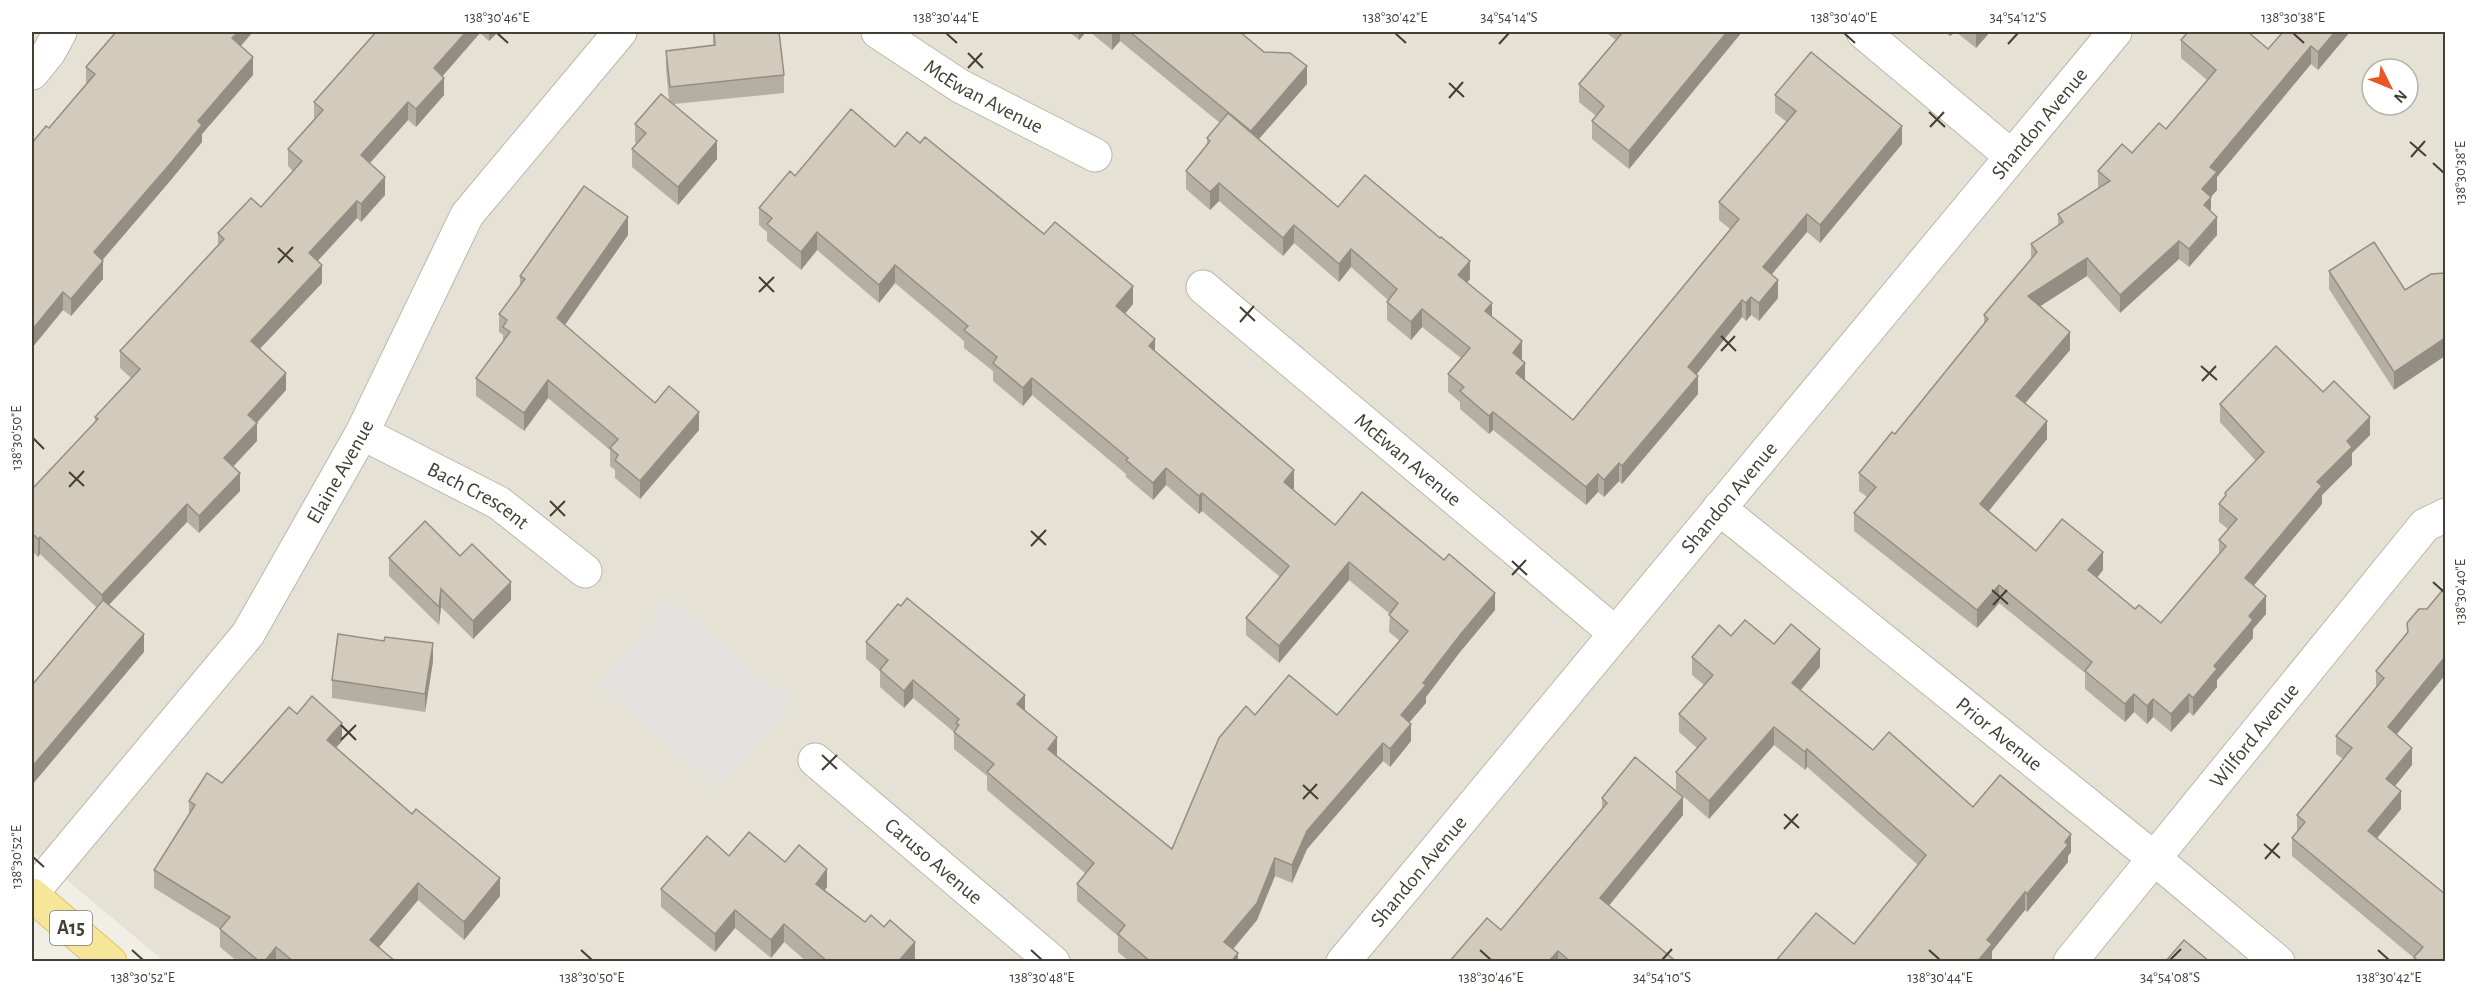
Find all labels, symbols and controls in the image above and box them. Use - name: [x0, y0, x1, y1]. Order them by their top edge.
- text: 138°30'46"E: [464, 10, 530, 25]
- text: 138°30'44"E: [913, 10, 979, 25]
- text: 138°30'42"E: [1363, 10, 1427, 25]
- text: 34°54'14"S: [1480, 10, 1538, 25]
- text: 138°30'40"E: [1811, 10, 1877, 25]
- text: 34°54'12"S: [1989, 10, 2047, 25]
- text: 138°30'38"E: [2261, 10, 2325, 25]
- street label: McEwan Avenue: [921, 55, 1047, 137]
- north arrow: [2360, 57, 2420, 117]
- street label: Shandon Avenue: [1987, 64, 2091, 183]
- text: N: [2391, 87, 2410, 106]
- text: 138°30'38"E: [2453, 141, 2468, 205]
- text: 138°30'50"E: [9, 405, 24, 471]
- street label: McEwan Avenue: [1351, 409, 1466, 510]
- street label: Elaine Avenue: [303, 416, 377, 527]
- street label: Shandon Avenue: [1677, 438, 1781, 557]
- street label: Bach Crescent: [424, 458, 533, 533]
- text: 138°30'40"E: [2453, 559, 2468, 625]
- street label: Wilford Avenue: [2206, 679, 2302, 791]
- street label: Prior Avenue: [1952, 693, 2047, 775]
- street label: Shandon Avenue: [1366, 812, 1470, 931]
- street label: Caruso Avenue: [881, 814, 987, 908]
- text: 138°30'52"E: [9, 825, 24, 889]
- road number: A15: [50, 911, 92, 945]
- text: 138°30'52"E: [111, 970, 175, 985]
- text: 138°30'50"E: [559, 970, 625, 985]
- text: 138°30'48"E: [1009, 970, 1075, 985]
- text: 138°30'46"E: [1458, 970, 1524, 985]
- text: 34°54'10"S: [1633, 970, 1691, 985]
- text: 138°30'44"E: [1907, 970, 1973, 985]
- text: 34°54'08"S: [2140, 970, 2200, 985]
- text: 138°30'42"E: [2357, 970, 2421, 985]

